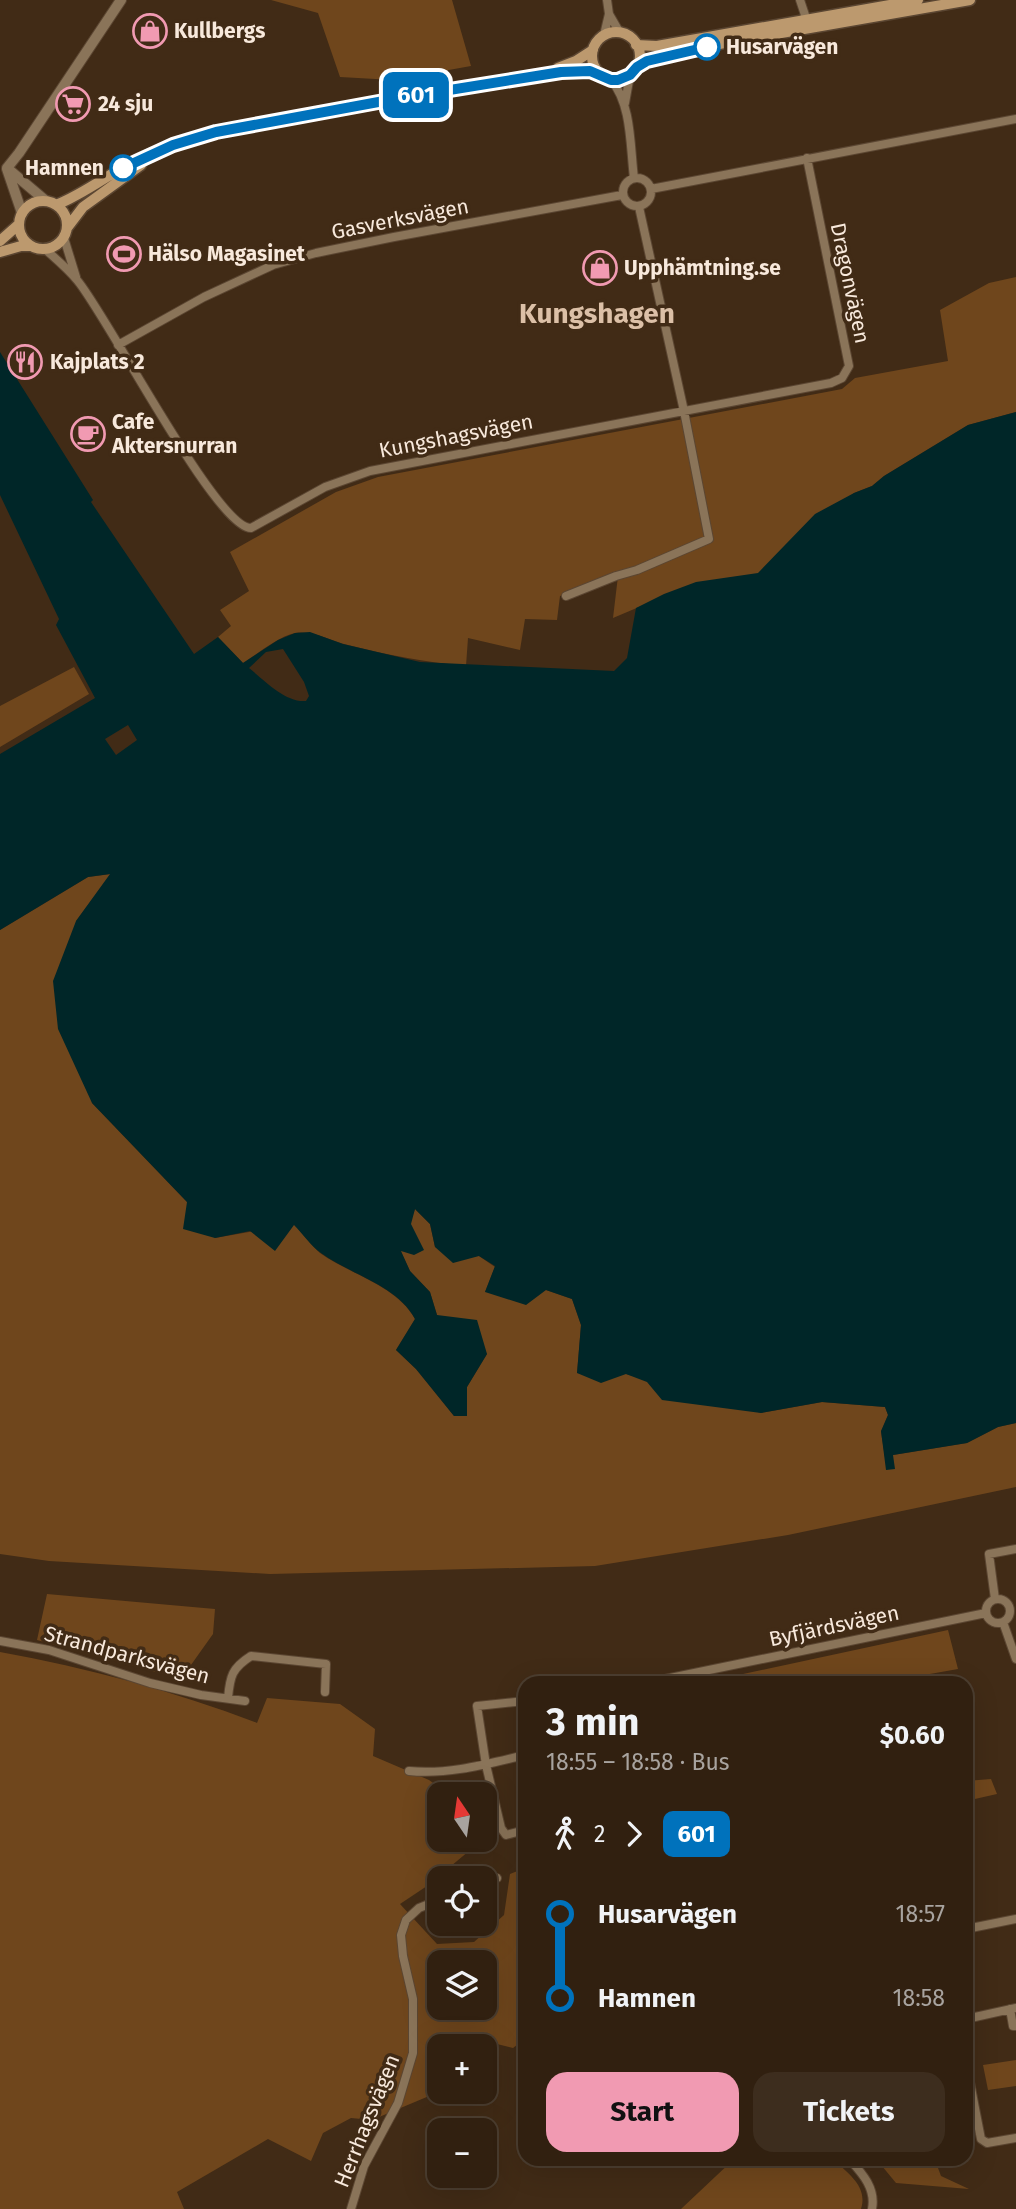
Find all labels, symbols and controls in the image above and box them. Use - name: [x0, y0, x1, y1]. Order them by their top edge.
- shop icon: Kullbergs: [131, 12, 169, 50]
- place label: Kullbergs: [174, 18, 265, 44]
- marker: Husarvägen: [694, 34, 720, 60]
- place label: Husarvägen: [726, 34, 838, 60]
- line badge: 601: [376, 72, 456, 118]
- text: 601: [397, 81, 435, 109]
- supermarket icon: 24 sju: [54, 85, 92, 123]
- place label: 24 sju: [98, 91, 153, 117]
- place label: Hamnen: [25, 155, 104, 181]
- marker: Hamnen: [110, 155, 136, 181]
- street label: Gasverksvägen: [329, 193, 471, 245]
- street label: Dragonvägen: [825, 220, 875, 346]
- sports icon: Hälso Magasinet: [105, 235, 143, 273]
- place label: Hälso Magasinet: [148, 241, 306, 267]
- shop icon: Upphämtning.se: [581, 249, 619, 287]
- place label: Upphämtning.se: [624, 255, 781, 281]
- district label: Kungshagen: [519, 297, 675, 330]
- restaurant icon: Kajplats 2: [6, 343, 44, 381]
- place label: Kajplats 2: [50, 349, 145, 375]
- street label: Kungshagsvägen: [377, 408, 535, 464]
- place label: Cafe Aktersnurran: [111, 409, 237, 459]
- cafe icon: Cafe Aktersnurran: [69, 415, 107, 453]
- street label: Byfjärdsvägen: [767, 1600, 901, 1652]
- street label: Strandparksvägen: [41, 1620, 213, 1690]
- text: 3 min: [546, 1699, 640, 1745]
- text: $0.60: [880, 1720, 945, 1751]
- text: 18:55 – 18:58 · Bus: [546, 1748, 730, 1776]
- north arrow: [427, 1782, 497, 1852]
- map controls: [427, 1782, 497, 2188]
- icon: walk: [546, 1815, 584, 1853]
- icon: forward: [615, 1815, 653, 1853]
- text: 2: [594, 1820, 605, 1848]
- text: 601: [677, 1820, 716, 1848]
- button: locate: [427, 1866, 497, 1936]
- text: Husarvägen: [598, 1899, 737, 1930]
- text: 18:57: [896, 1900, 945, 1928]
- button: layers: [427, 1950, 497, 2020]
- text: Hamnen: [598, 1983, 696, 2014]
- text: 18:58: [893, 1984, 945, 2012]
- button: +: [427, 2034, 497, 2104]
- street label: Herrhagsvägen: [328, 2051, 406, 2191]
- button: Start: [546, 2072, 739, 2152]
- button: Tickets: [753, 2072, 945, 2152]
- button: −: [427, 2118, 497, 2188]

